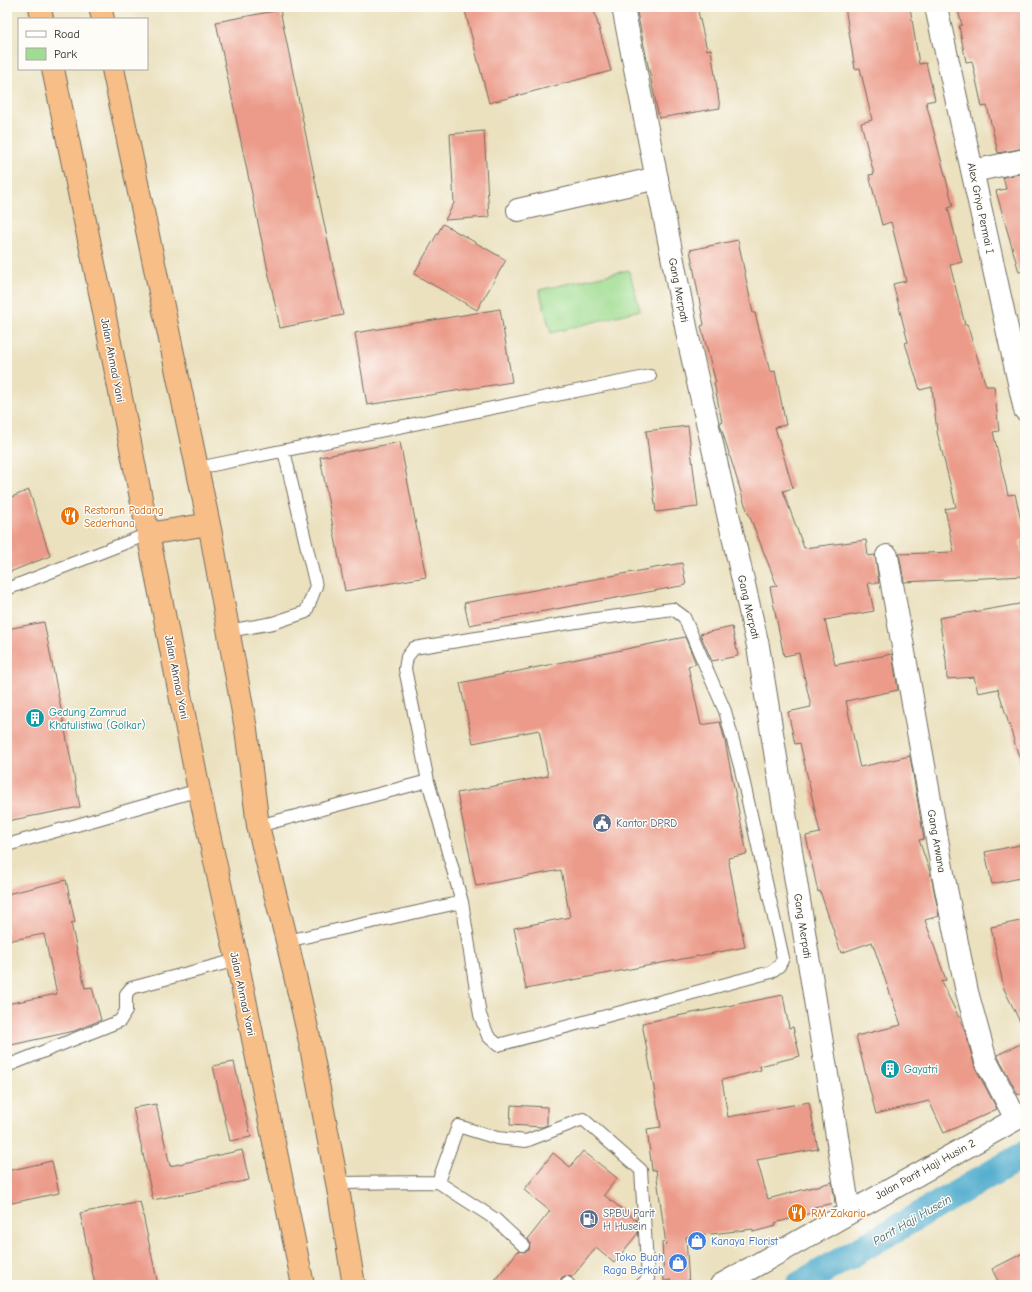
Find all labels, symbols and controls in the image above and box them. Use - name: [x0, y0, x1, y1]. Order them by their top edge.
- legend: [18, 18, 148, 70]
- text: Road: [54, 27, 80, 41]
- text: Park: [54, 47, 77, 61]
- street label: Alex Griya Permai I: [964, 161, 997, 255]
- street label: Gang Merpati: [666, 257, 691, 323]
- street label: Jalan Ahmad Yani: [98, 317, 127, 403]
- place label: Restoran Padang Sederhana: [84, 504, 164, 530]
- restaurant icon: Restoran Padang Sederhana: [59, 505, 81, 527]
- street label: Gang Merpati: [735, 574, 762, 640]
- street label: Jalan Ahmad Yani: [162, 634, 191, 720]
- place label: Gedung Zamrud Khatulistiwa (Golkar): [49, 706, 145, 732]
- building icon: Gedung Zamrud Khatulistiwa (Golkar): [24, 707, 46, 729]
- street label: Gang Arwana: [925, 809, 948, 874]
- public building icon: Kantor DPRD: [591, 812, 613, 834]
- place label: Kantor DPRD: [616, 817, 677, 830]
- street label: Gang Merpati: [791, 893, 814, 959]
- street label: Jalan Ahmad Yani: [227, 951, 258, 1037]
- building icon: Gayatri: [879, 1058, 901, 1080]
- place label: Gayatri: [904, 1063, 938, 1076]
- street label: Jalan Parit Haji Husin 2: [873, 1136, 978, 1202]
- water label: Parit Haji Husein: [870, 1192, 954, 1248]
- restaurant icon: RM Zakaria: [786, 1202, 808, 1224]
- place label: SPBU Parit H Husein: [603, 1207, 656, 1233]
- place label: RM Zakaria: [811, 1207, 866, 1220]
- fuel station icon: SPBU Parit H Husein: [578, 1208, 600, 1230]
- shop icon: Kanaya Florist: [686, 1230, 708, 1252]
- place label: Kanaya Florist: [711, 1235, 779, 1248]
- place label: Toko Buah Raga Berkah: [603, 1251, 664, 1277]
- shop icon: Toko Buah Raga Berkah: [667, 1252, 689, 1274]

